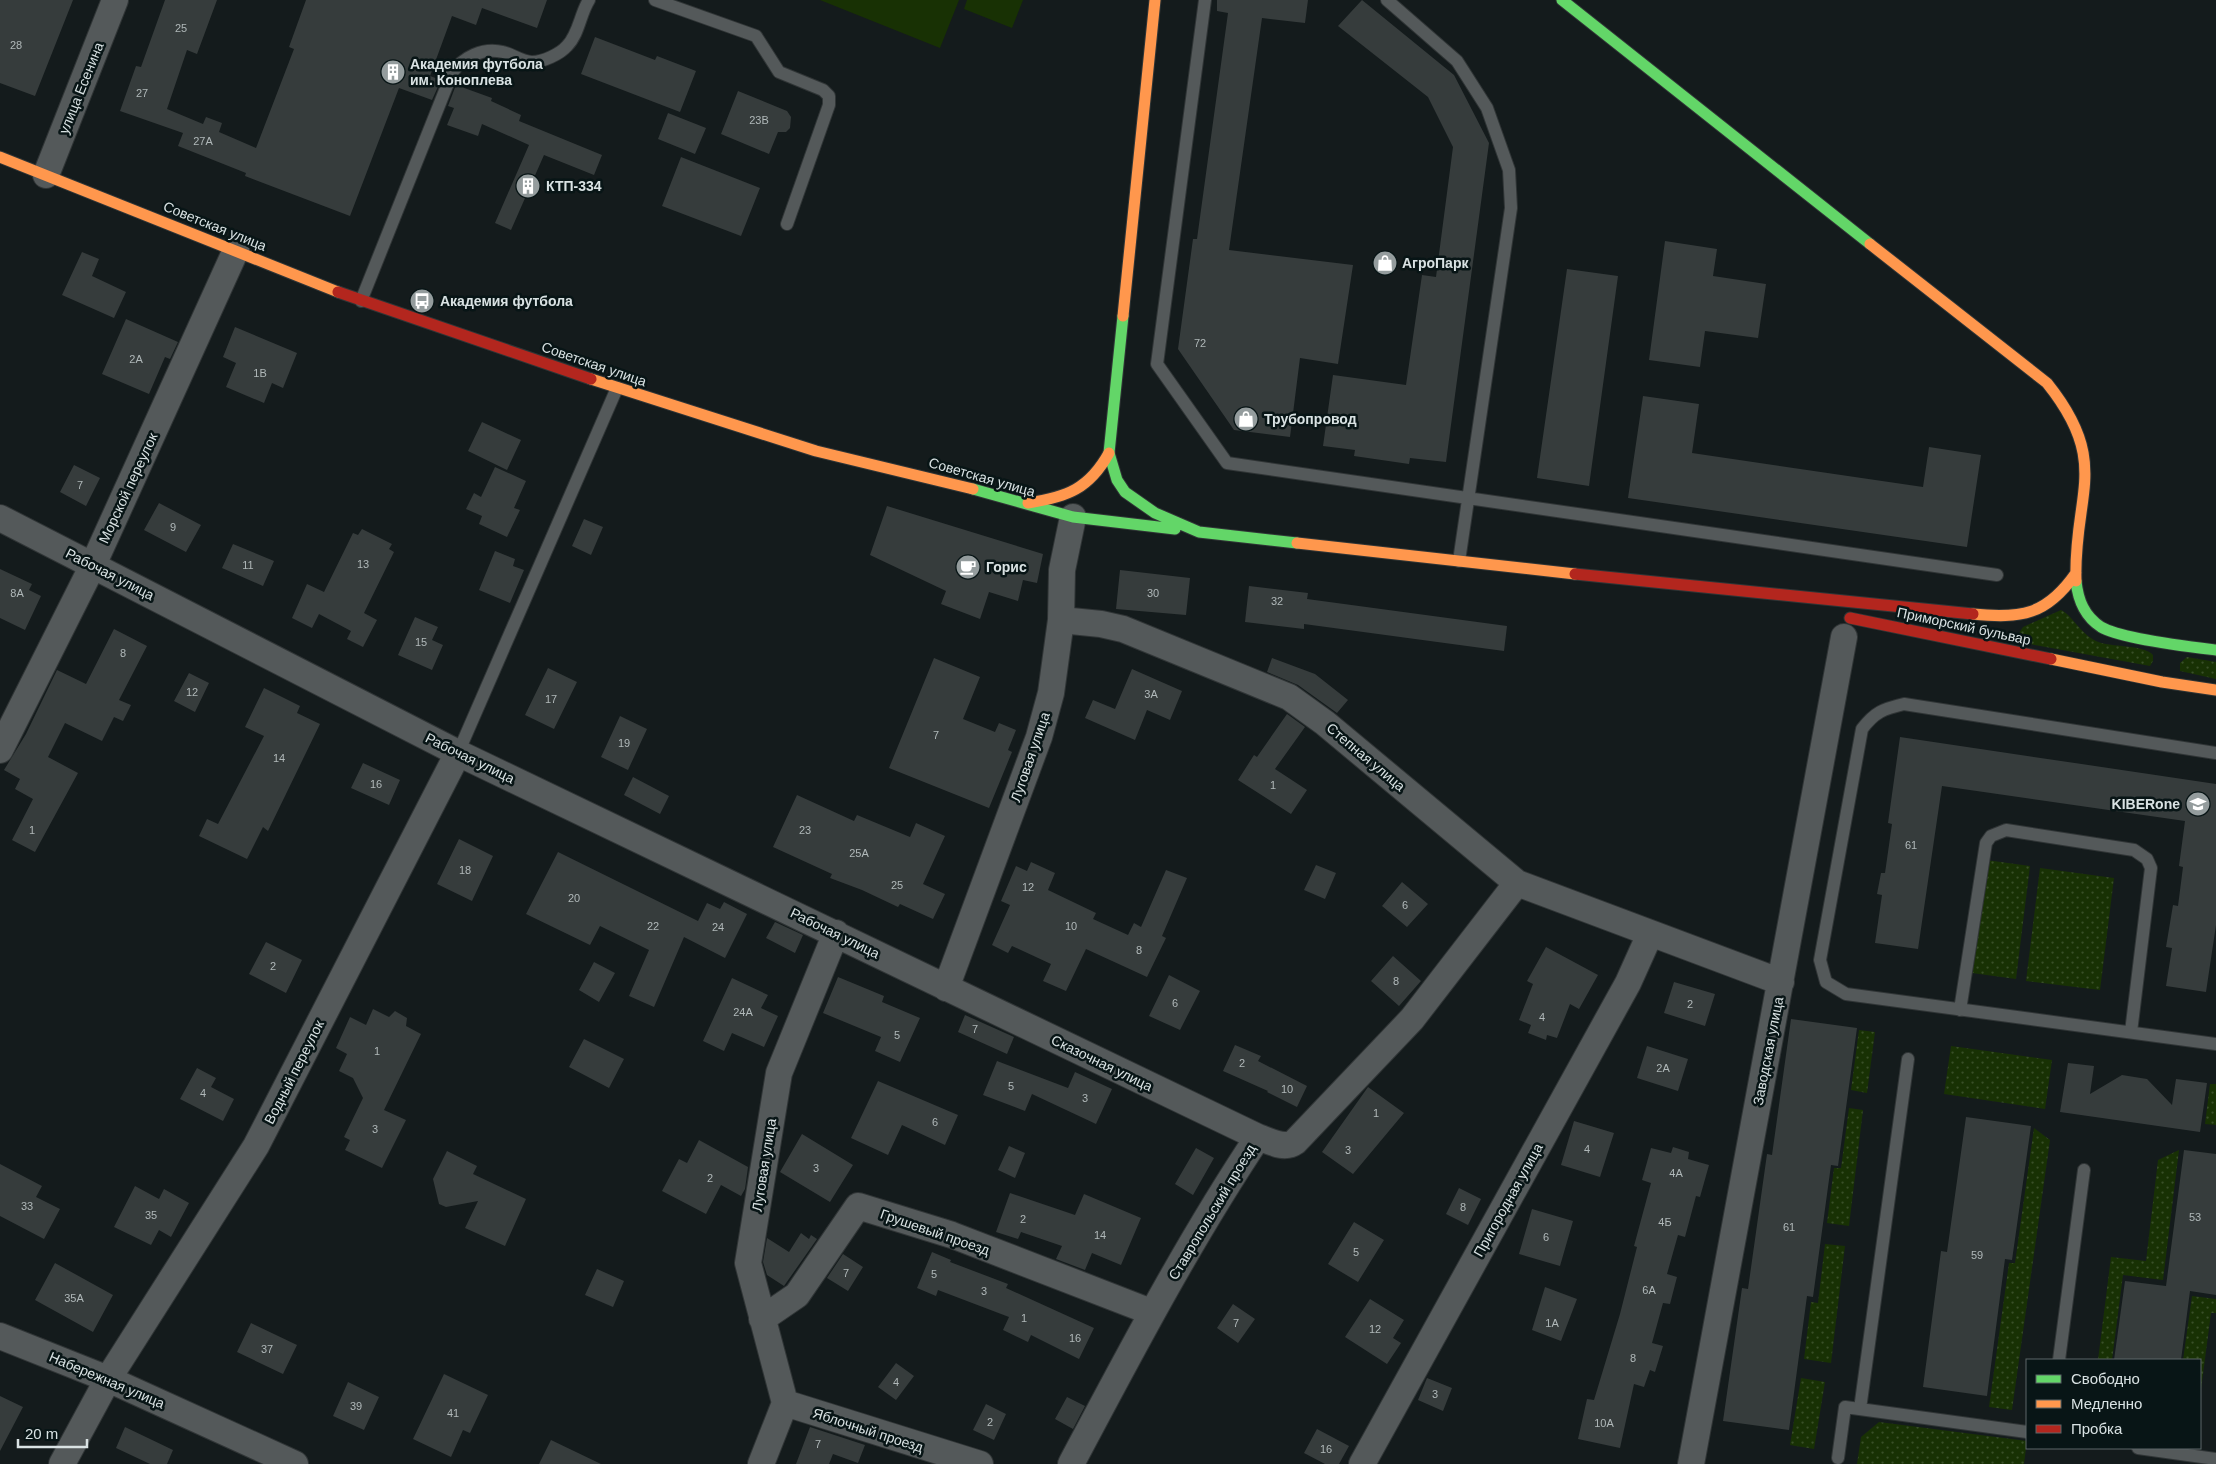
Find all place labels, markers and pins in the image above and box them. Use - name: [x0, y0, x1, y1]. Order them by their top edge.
- place label: Академия футбола им. Коноплева: [410, 56, 543, 88]
- building icon: Академия футбола им. Коноплева: [380, 59, 406, 85]
- building icon: КТП-334: [515, 173, 541, 199]
- place label: КТП-334: [546, 178, 602, 194]
- shop icon: АгроПарк: [1372, 250, 1398, 276]
- place label: АгроПарк: [1402, 255, 1469, 271]
- bus stop icon: Академия футбола: [409, 288, 435, 314]
- place label: Академия футбола: [440, 293, 573, 309]
- shop icon: Трубопровод: [1233, 406, 1259, 432]
- place label: Трубопровод: [1264, 411, 1357, 427]
- cafe icon: Горис: [955, 554, 981, 580]
- place label: Горис: [986, 559, 1027, 575]
- school or university icon: KIBERone: [2185, 791, 2211, 817]
- place label: KIBERone: [2112, 796, 2180, 812]

